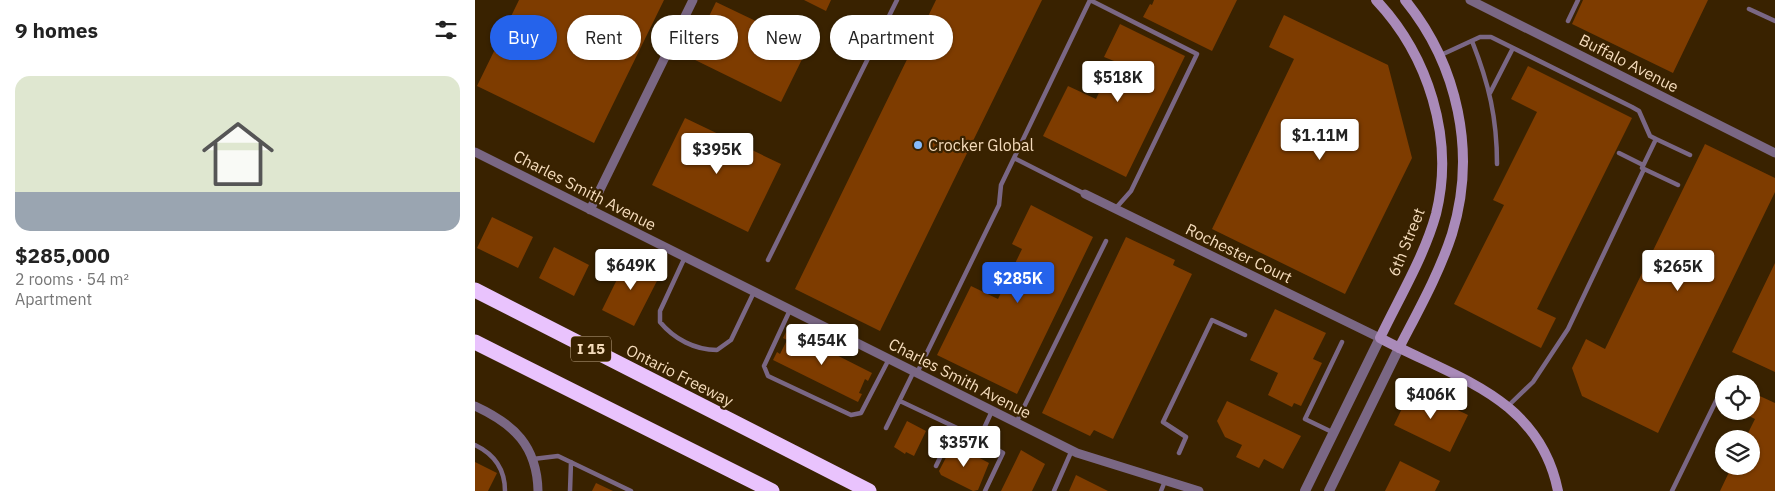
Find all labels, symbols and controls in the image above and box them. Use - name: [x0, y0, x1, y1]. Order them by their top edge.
- chip: Buy: [490, 15, 557, 60]
- chip: Rent: [567, 15, 641, 60]
- chip: Filters: [651, 15, 738, 60]
- chip: New: [748, 15, 820, 60]
- chip: Apartment: [830, 15, 953, 60]
- text: 9 homes: [15, 16, 98, 44]
- icon: filters: [432, 16, 460, 44]
- street label: Buffalo Avenue: [1576, 29, 1682, 97]
- pin: $518K: [1083, 61, 1153, 103]
- text: $518K: [1093, 67, 1143, 87]
- icon: home: [193, 109, 283, 199]
- pin: $1.11M: [1279, 119, 1361, 161]
- text: $1.11M: [1292, 125, 1348, 145]
- pin: $395K: [682, 132, 752, 175]
- place label: Crocker Global: [928, 135, 1034, 155]
- text: $395K: [692, 139, 742, 159]
- marker: Crocker Global: [912, 139, 924, 151]
- street label: Charles Smith Avenue: [510, 145, 660, 235]
- street label: 6th Street: [1383, 205, 1429, 279]
- street label: Rochester Court: [1182, 219, 1296, 287]
- text: $285,000: [15, 241, 110, 269]
- pin: $649K: [596, 248, 666, 291]
- pin: $265K: [1643, 250, 1713, 292]
- text: $649K: [606, 255, 656, 275]
- text: $265K: [1653, 256, 1703, 276]
- pin: $285K: [983, 262, 1053, 304]
- text: $285K: [993, 268, 1043, 288]
- text: 2 rooms · 54 m²: [15, 269, 129, 289]
- text: Apartment: [15, 289, 92, 309]
- pin: $454K: [787, 324, 857, 366]
- text: $454K: [797, 330, 847, 350]
- street label: Charles Smith Avenue: [885, 333, 1035, 423]
- road number: I 15: [571, 336, 611, 362]
- street label: Ontario Freeway: [623, 339, 737, 411]
- map controls: [1715, 375, 1760, 475]
- button: locate: [1715, 375, 1760, 420]
- pin: $406K: [1396, 378, 1466, 420]
- text: $406K: [1406, 384, 1456, 404]
- pin: $357K: [929, 426, 999, 468]
- button: layers: [1715, 430, 1760, 475]
- text: $357K: [939, 432, 989, 452]

